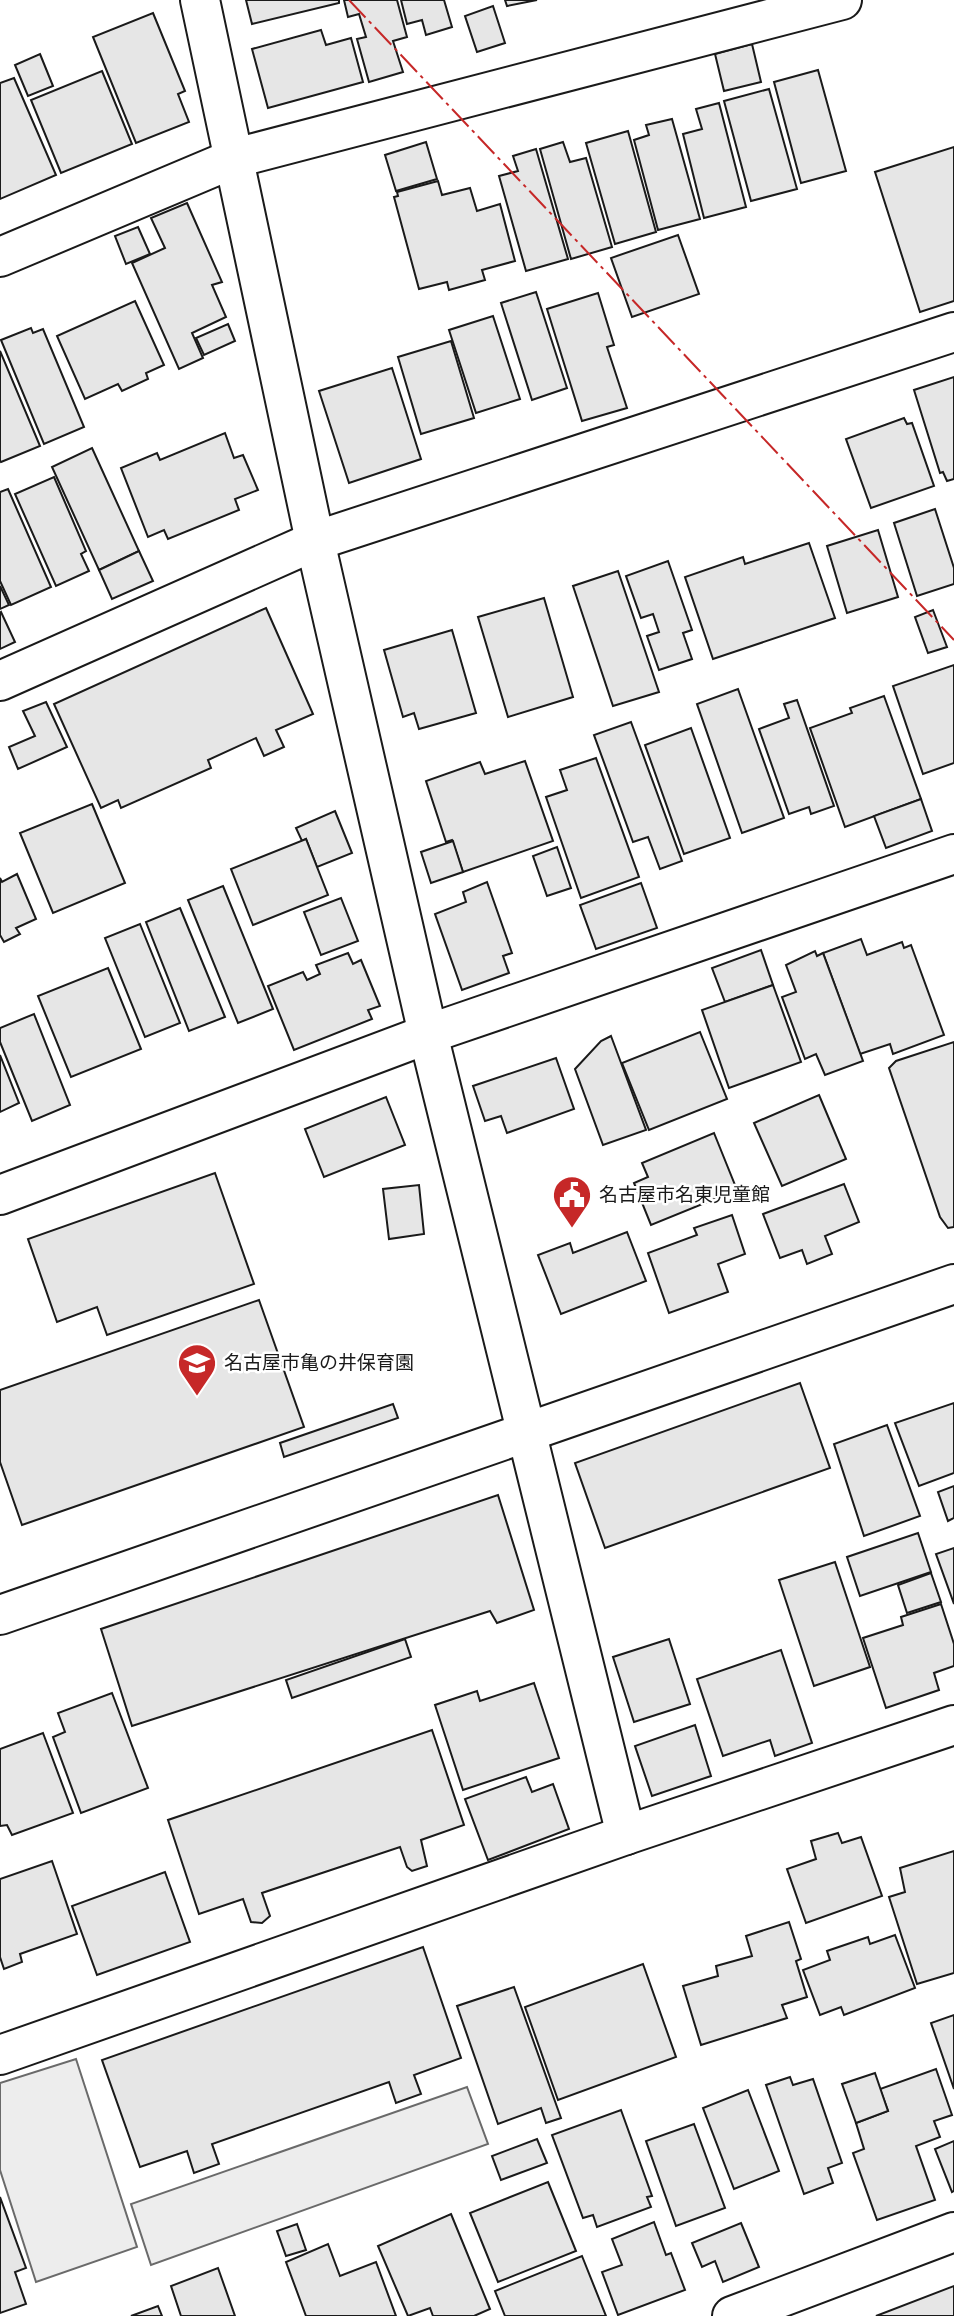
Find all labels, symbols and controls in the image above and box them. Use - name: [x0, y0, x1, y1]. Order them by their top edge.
- public building icon: 名古屋市名東児童館: [551, 1174, 593, 1229]
- place label: 名古屋市名東児童館: [599, 1182, 770, 1209]
- school or university icon: 名古屋市亀の井保育園: [176, 1342, 218, 1397]
- place label: 名古屋市亀の井保育園: [224, 1350, 414, 1377]

